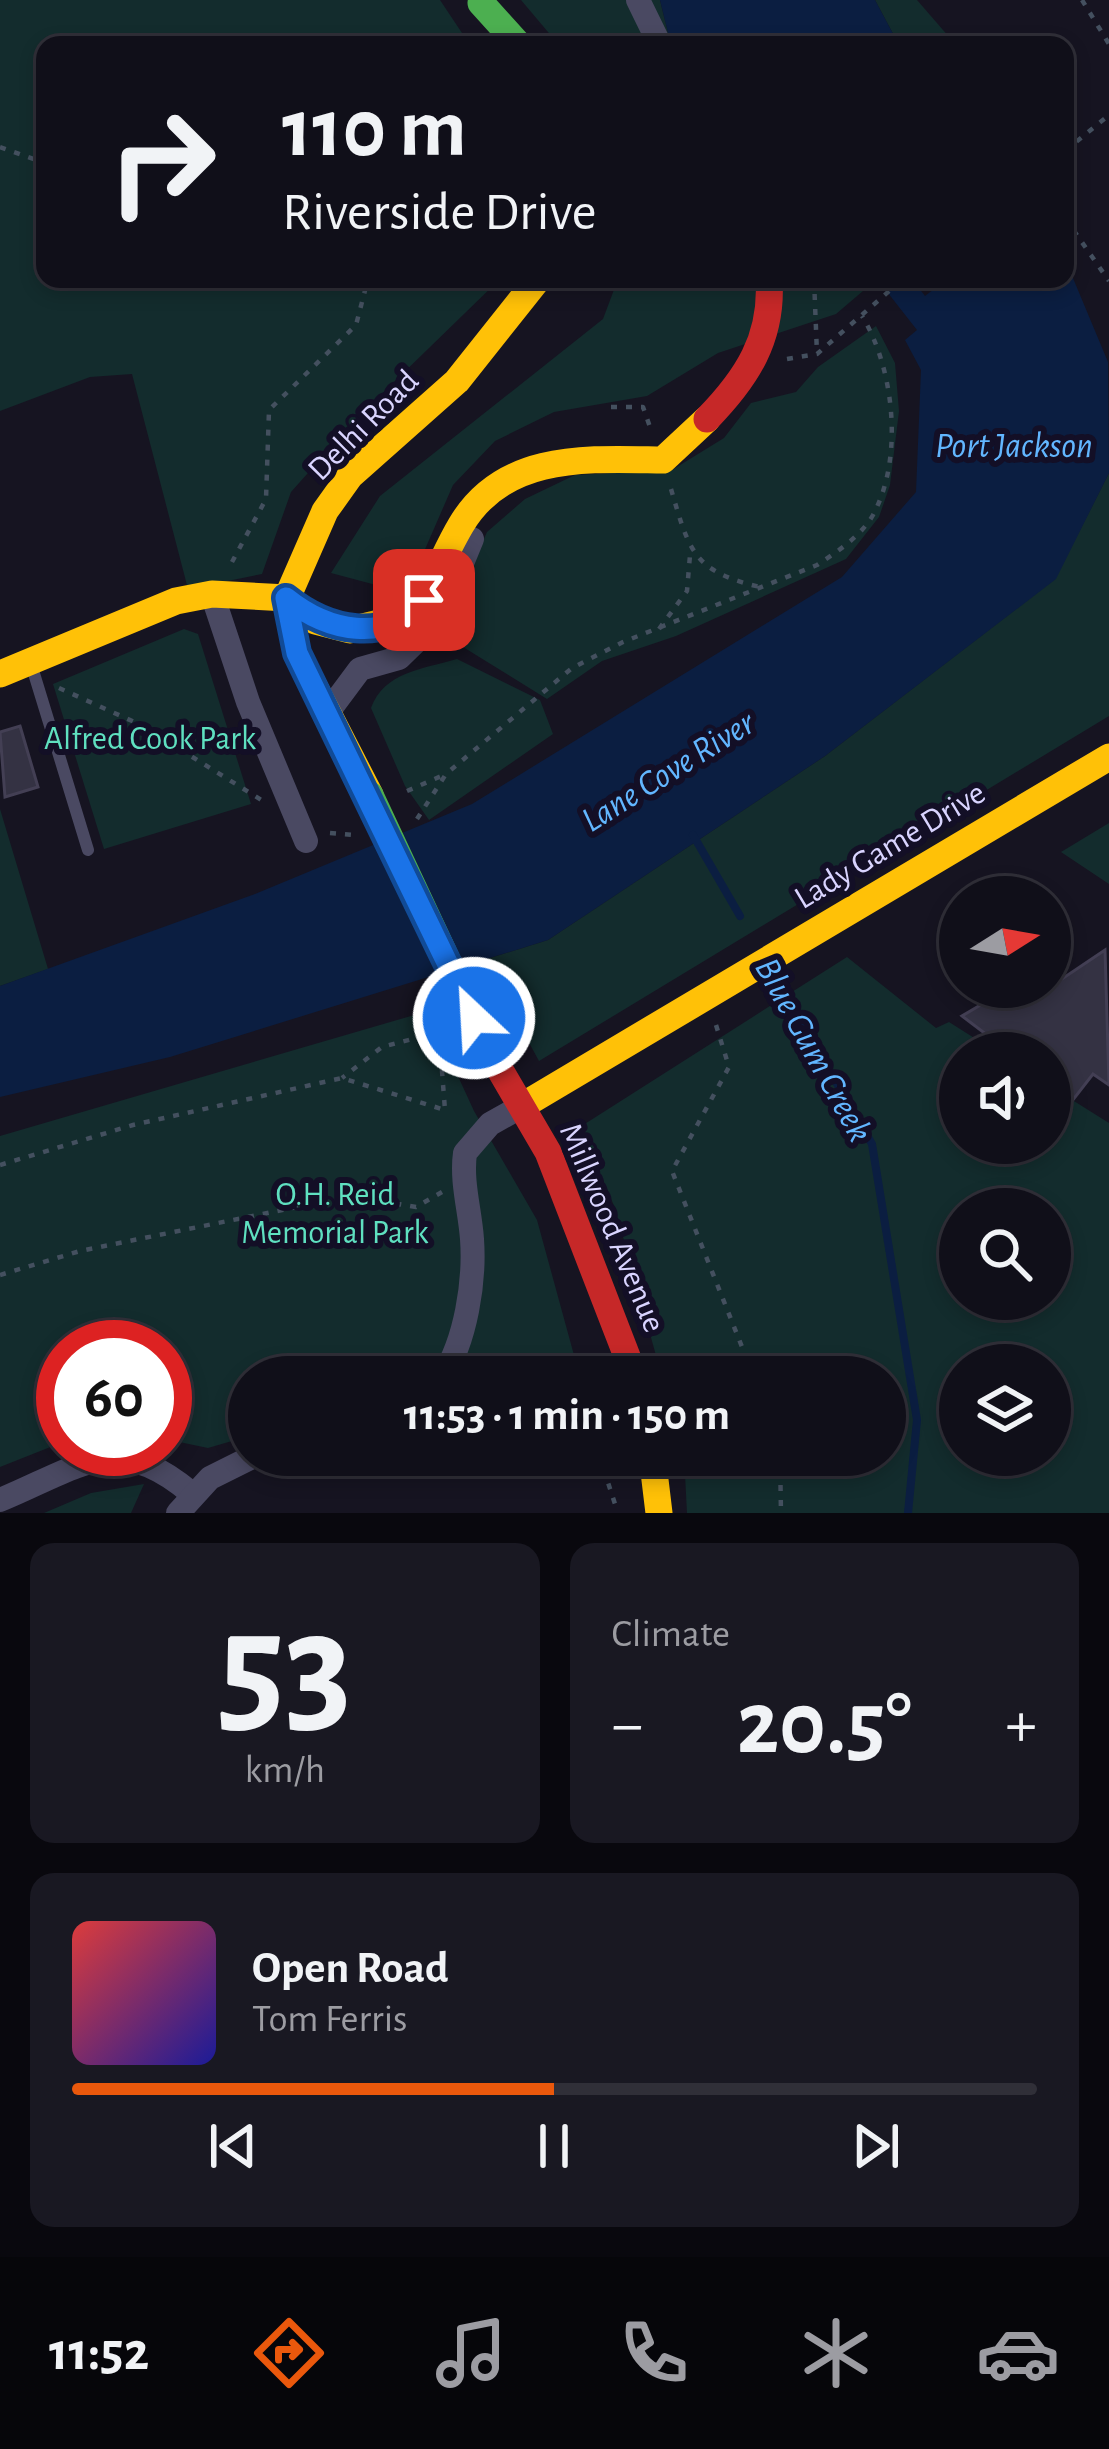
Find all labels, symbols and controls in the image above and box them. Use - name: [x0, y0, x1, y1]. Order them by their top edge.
- icon: right: [84, 84, 240, 240]
- text: 110 m: [282, 88, 467, 172]
- text: Riverside Drive: [282, 186, 597, 240]
- street label: Delhi Road: [302, 364, 425, 487]
- water label: Port Jackson: [935, 428, 1093, 464]
- pin: [373, 549, 475, 651]
- icon: arrive: [391, 567, 457, 633]
- water label: Lane Cove River: [575, 704, 762, 839]
- park label: Alfred Cook Park: [44, 723, 256, 756]
- street label: Lady Game Drive: [789, 776, 991, 916]
- north arrow: [939, 876, 1071, 1008]
- map controls: [939, 876, 1071, 1476]
- water label: Blue Gum Creek: [748, 952, 878, 1148]
- position arrow: [411, 955, 537, 1081]
- button: sound: [939, 1032, 1071, 1164]
- street label: Millwood Avenue: [553, 1119, 670, 1337]
- park label: O.H. Reid Memorial Park: [241, 1179, 429, 1250]
- button: search: [939, 1188, 1071, 1320]
- speed limit sign: 60: [36, 1320, 192, 1476]
- button: layers: [939, 1344, 1071, 1476]
- text: 11:53 · 1 min · 150 m: [404, 1393, 730, 1438]
- text: 53: [217, 1591, 352, 1747]
- text: Climate: [612, 1615, 730, 1654]
- text: 20.5°: [737, 1680, 912, 1770]
- text: −: [612, 1692, 643, 1758]
- text: +: [1005, 1692, 1037, 1758]
- text: km/h: [245, 1751, 325, 1790]
- text: Open Road: [252, 1946, 449, 1991]
- text: Tom Ferris: [252, 2000, 408, 2039]
- icon: previous: [200, 2113, 266, 2179]
- icon: pause: [521, 2113, 587, 2179]
- icon: next: [843, 2113, 909, 2179]
- icon: directions: [247, 2311, 331, 2395]
- icon: music: [429, 2311, 513, 2395]
- icon: phone: [612, 2311, 696, 2395]
- icon: climate: [794, 2311, 878, 2395]
- icon: car: [976, 2311, 1060, 2395]
- text: 11:52: [49, 2326, 149, 2380]

